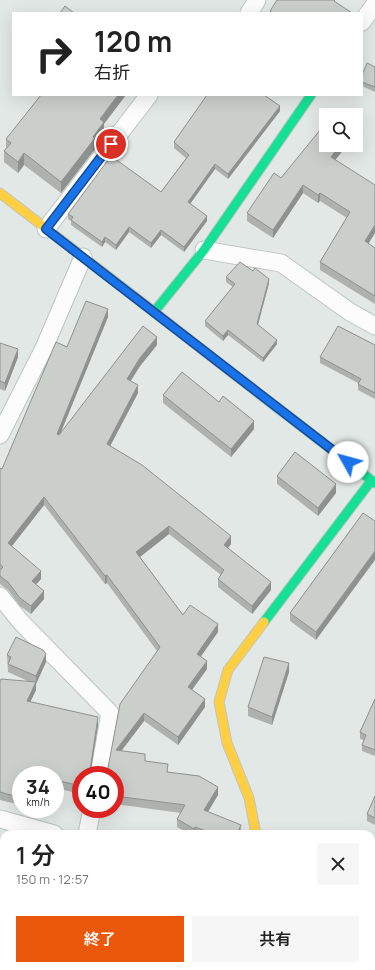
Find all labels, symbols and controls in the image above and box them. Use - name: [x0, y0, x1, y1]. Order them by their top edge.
- text: 120 m: [94, 22, 172, 60]
- icon: right: [28, 28, 80, 80]
- text: 右折: [94, 60, 130, 84]
- map controls: [319, 108, 363, 152]
- button: search: [319, 108, 363, 152]
- pin: [94, 127, 128, 161]
- icon: arrive: [100, 133, 122, 155]
- position arrow: [327, 441, 369, 483]
- speed limit sign: 40: [72, 766, 124, 818]
- text: 34: [26, 773, 50, 800]
- text: km/h: [26, 795, 50, 809]
- text: 1 分: [16, 838, 55, 871]
- button: close: [317, 843, 359, 885]
- text: 150 m · 12:57: [16, 870, 89, 888]
- button: 終了: [16, 916, 184, 962]
- button: 共有: [192, 916, 359, 962]

